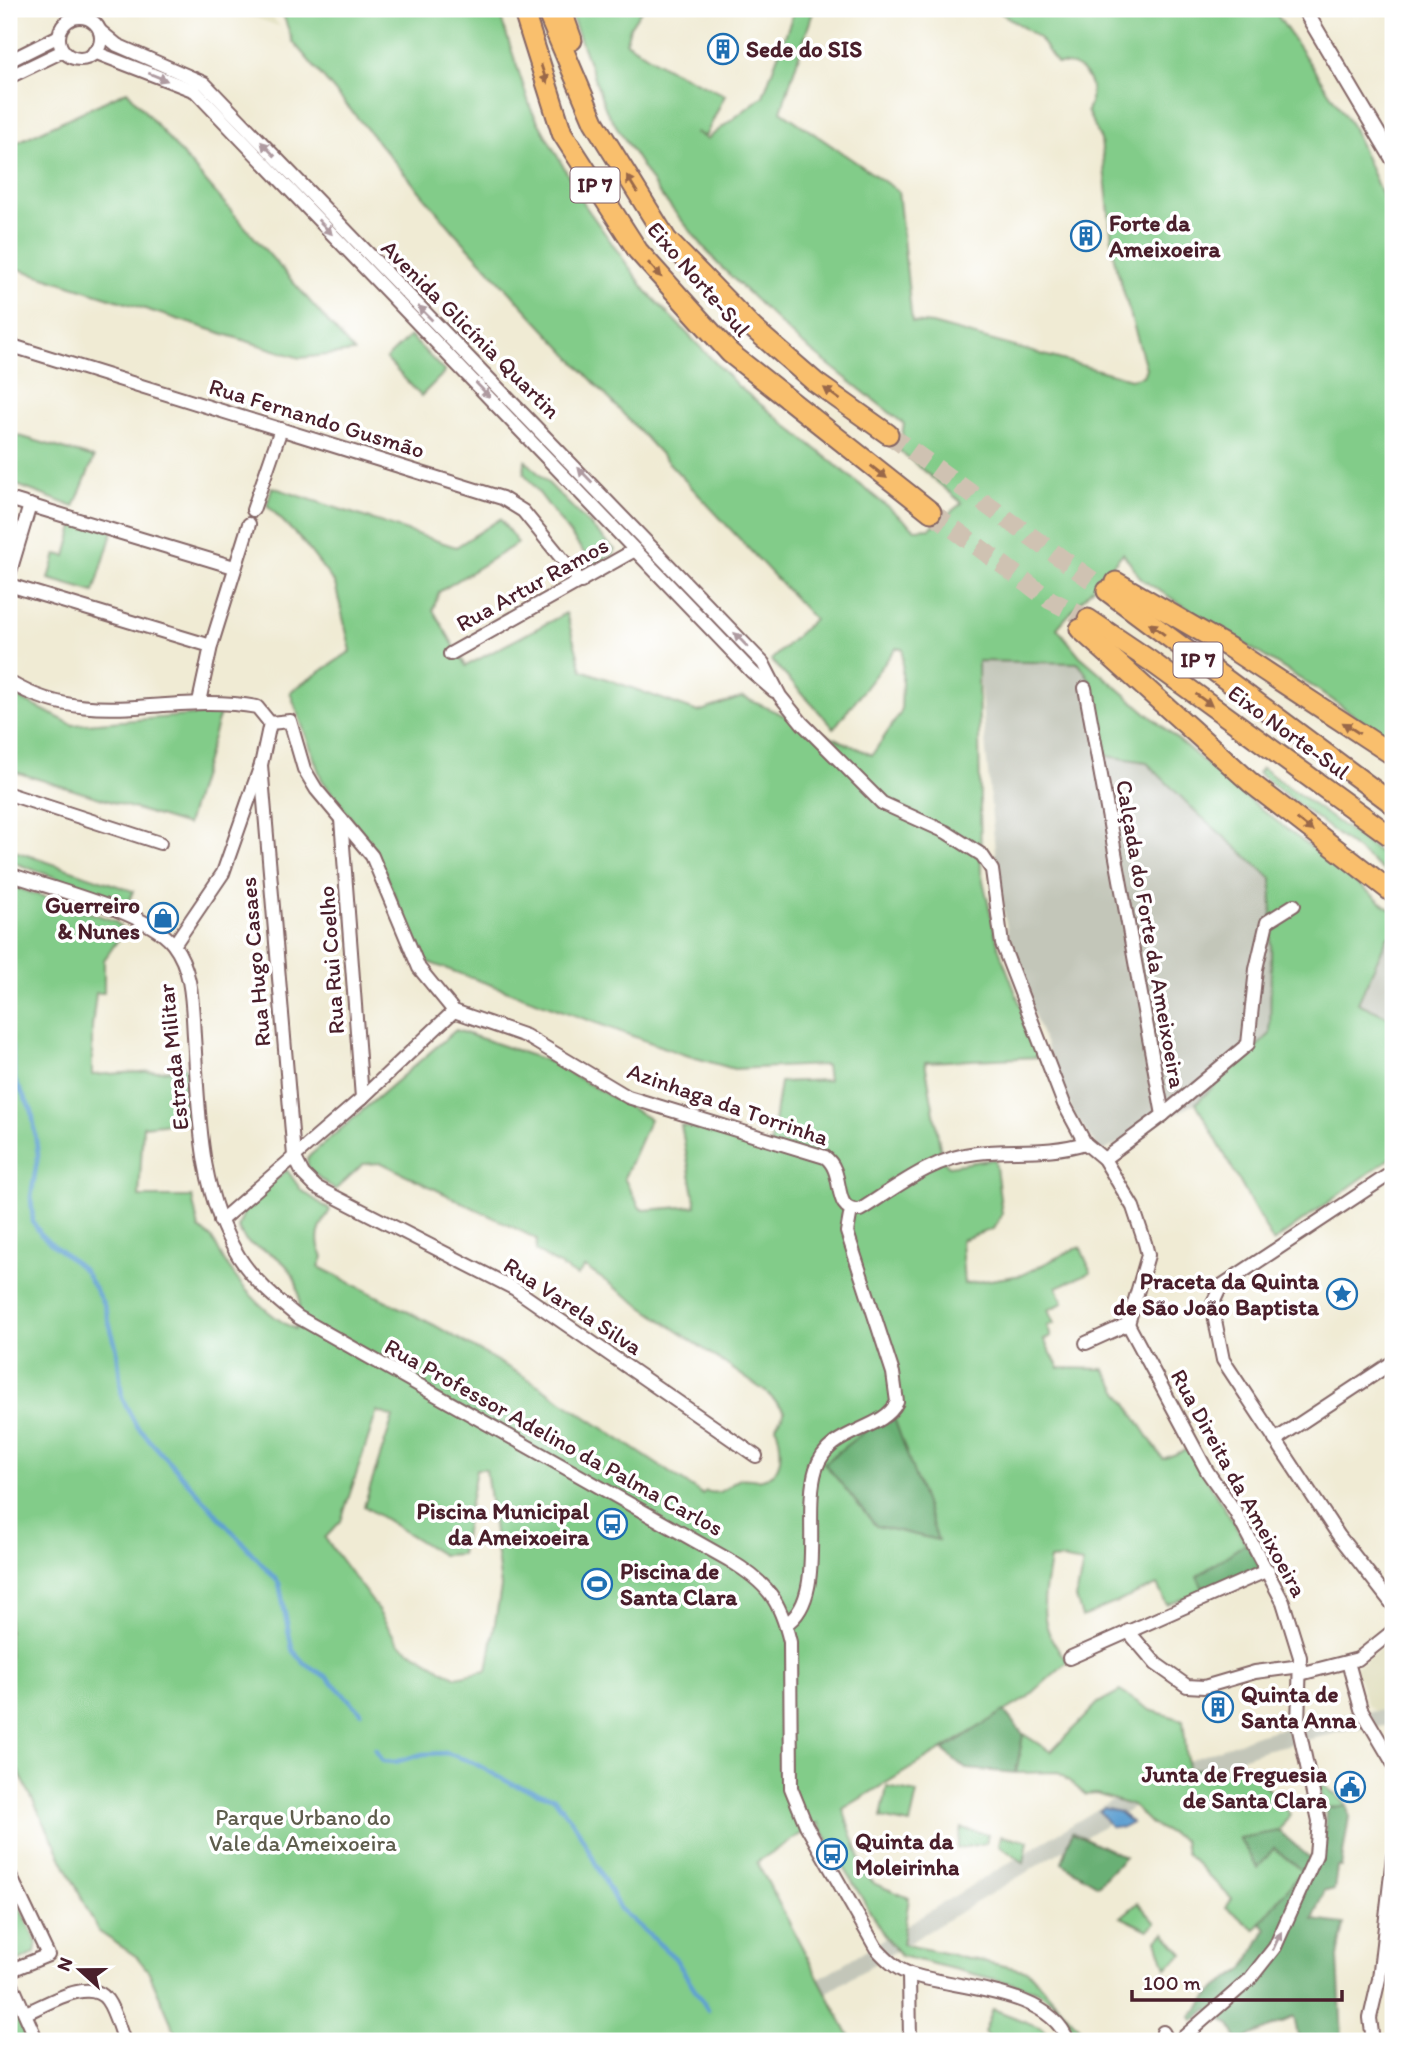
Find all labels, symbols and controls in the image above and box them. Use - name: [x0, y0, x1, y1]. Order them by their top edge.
- building icon: Sede do SIS: [706, 32, 740, 66]
- place label: Sede do SIS: [746, 35, 862, 63]
- one-way arrow: [539, 64, 549, 85]
- one-way arrow: [148, 71, 169, 82]
- one-way arrow: [260, 140, 276, 158]
- road number: IP 7: [570, 168, 620, 202]
- one-way arrow: [626, 174, 639, 194]
- place label: Forte da Ameixoeira: [1108, 209, 1221, 263]
- street label: Eixo Norte-Sul: [641, 216, 757, 343]
- one-way arrow: [316, 218, 332, 235]
- building icon: Forte da Ameixoeira: [1069, 219, 1103, 253]
- street label: Avenida Glicínia Quartin: [376, 234, 566, 424]
- one-way arrow: [646, 261, 662, 278]
- one-way arrow: [418, 305, 434, 322]
- street label: Rua Fernando Gusmão: [206, 372, 428, 464]
- one-way arrow: [475, 381, 491, 398]
- one-way arrow: [823, 387, 841, 401]
- one-way arrow: [869, 464, 887, 479]
- one-way arrow: [577, 467, 593, 484]
- street label: Rua Artur Ramos: [451, 531, 613, 637]
- one-way arrow: [1148, 622, 1166, 636]
- one-way arrow: [734, 632, 750, 649]
- road number: IP 7: [1174, 642, 1222, 678]
- street label: Eixo Norte-Sul: [1223, 678, 1356, 786]
- one-way arrow: [1195, 693, 1213, 707]
- one-way arrow: [1342, 722, 1361, 735]
- street label: Calçada do Forte da Ameixoeira: [1110, 778, 1192, 1090]
- one-way arrow: [1296, 817, 1314, 831]
- street label: Rua Hugo Casaes: [234, 876, 276, 1048]
- street label: Rua Rui Coelho: [312, 885, 350, 1035]
- place label: Guerreiro & Nunes: [45, 891, 140, 945]
- shop icon: Guerreiro & Nunes: [146, 901, 180, 935]
- street label: Estrada Militar: [151, 982, 195, 1132]
- street label: Azinhaga da Torrinha: [624, 1056, 832, 1152]
- street label: Rua Varela Silva: [498, 1251, 648, 1361]
- place label: Praceta da Quinta de São João Baptista: [1113, 1267, 1320, 1321]
- place icon: Praceta da Quinta de São João Baptista: [1325, 1277, 1359, 1311]
- street label: Rua Professor Adelino da Palma Carlos: [380, 1332, 728, 1542]
- street label: Rua Direita da Ameixoeira: [1165, 1364, 1313, 1602]
- place label: Piscina Municipal da Ameixoeira: [417, 1497, 590, 1551]
- bus stop icon: Piscina Municipal da Ameixoeira: [595, 1507, 629, 1541]
- place label: Piscina de Santa Clara: [620, 1557, 738, 1611]
- sports icon: Piscina de Santa Clara: [580, 1567, 614, 1601]
- place label: Quinta de Santa Anna: [1241, 1680, 1358, 1734]
- building icon: Quinta de Santa Anna: [1201, 1690, 1235, 1724]
- place label: Junta de Freguesia de Santa Clara: [1141, 1760, 1328, 1814]
- public building icon: Junta de Freguesia de Santa Clara: [1333, 1770, 1367, 1804]
- park label: Parque Urbano do Vale da Ameixoeira: [209, 1803, 397, 1857]
- place label: Quinta da Moleirinha: [855, 1827, 960, 1881]
- bus stop icon: Quinta da Moleirinha: [815, 1837, 849, 1871]
- one-way arrow: [1271, 1931, 1283, 1951]
- north arrow: [46, 1934, 116, 2004]
- text: N: [52, 1954, 78, 1974]
- scale bar: [1132, 1959, 1342, 2003]
- text: 100 m: [1143, 1970, 1201, 1995]

